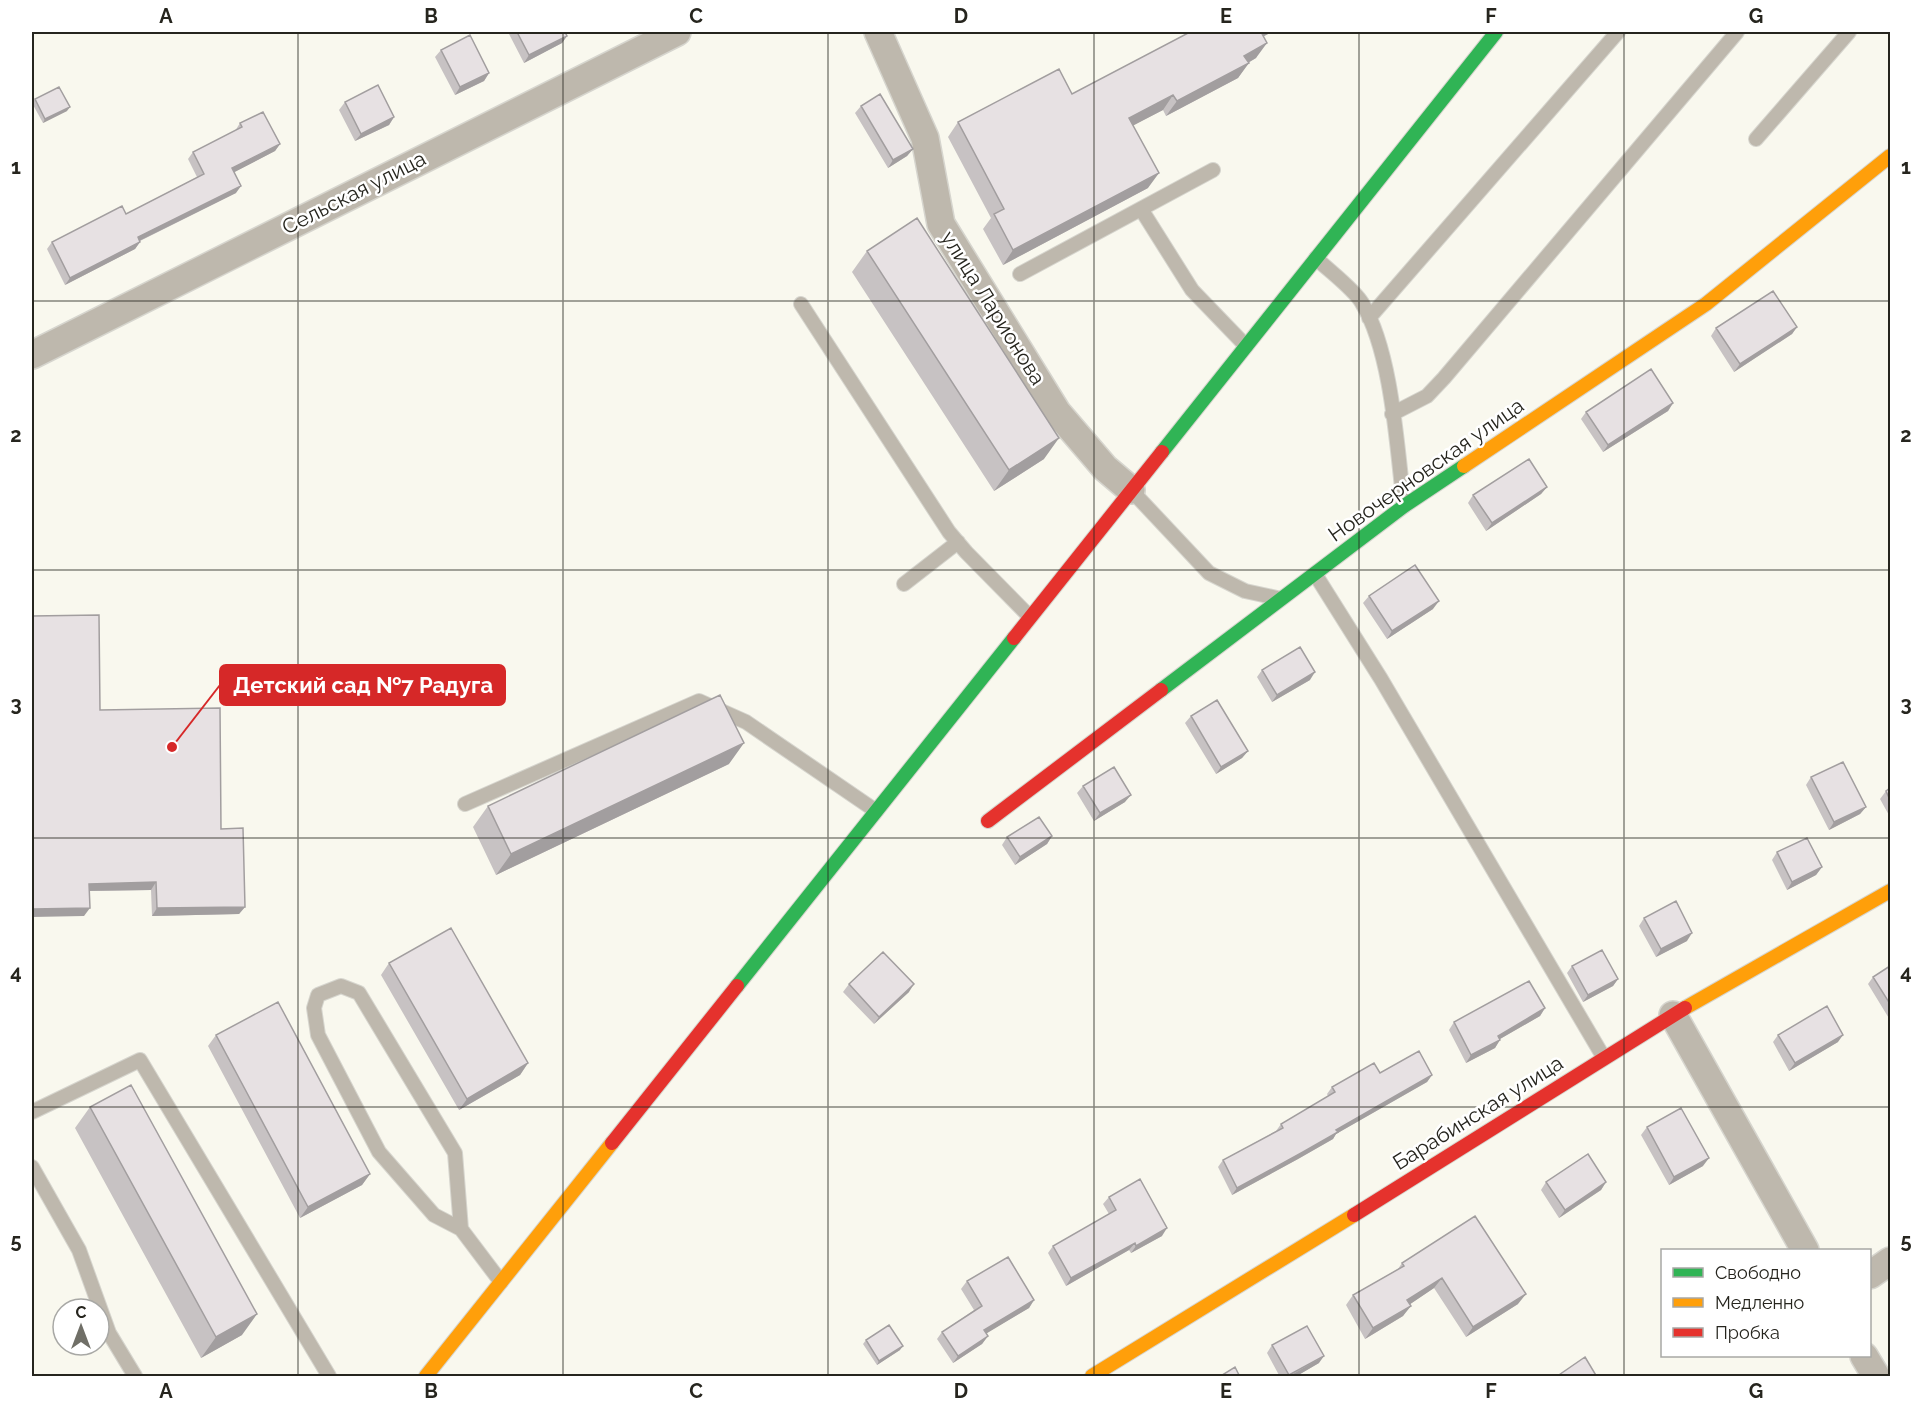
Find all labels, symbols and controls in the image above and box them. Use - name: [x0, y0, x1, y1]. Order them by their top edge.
- text: A: [159, 4, 173, 28]
- text: B: [424, 4, 438, 28]
- text: C: [689, 4, 703, 28]
- text: D: [954, 4, 968, 28]
- text: E: [1220, 4, 1232, 28]
- text: F: [1485, 4, 1497, 28]
- text: G: [1749, 4, 1763, 28]
- street label: Сельская улица: [278, 146, 430, 240]
- text: 1: [11, 155, 21, 179]
- text: 1: [1901, 155, 1911, 179]
- street label: улица Ларионова: [936, 226, 1051, 389]
- street label: Новочерновская улица: [1323, 393, 1528, 547]
- text: 2: [10, 423, 22, 447]
- text: 2: [1900, 423, 1912, 447]
- callout: Детский сад №7 Радуга: [220, 665, 505, 705]
- text: Детский сад №7 Радуга: [233, 672, 493, 698]
- text: 3: [10, 692, 22, 716]
- text: 3: [1900, 692, 1912, 716]
- text: 4: [10, 960, 22, 984]
- text: 4: [1900, 960, 1912, 984]
- street label: Барабинская улица: [1388, 1050, 1567, 1175]
- text: 5: [10, 1229, 22, 1253]
- text: 5: [1900, 1229, 1912, 1253]
- legend: [1661, 1249, 1871, 1357]
- text: Свободно: [1715, 1262, 1801, 1283]
- text: Медленно: [1715, 1292, 1804, 1313]
- north arrow: [51, 1297, 111, 1357]
- text: С: [76, 1303, 87, 1322]
- text: Пробка: [1715, 1322, 1780, 1343]
- text: A: [159, 1379, 173, 1403]
- text: B: [424, 1379, 438, 1403]
- text: C: [689, 1379, 703, 1403]
- text: D: [954, 1379, 968, 1403]
- text: E: [1220, 1379, 1232, 1403]
- text: F: [1485, 1379, 1497, 1403]
- text: G: [1749, 1379, 1763, 1403]

